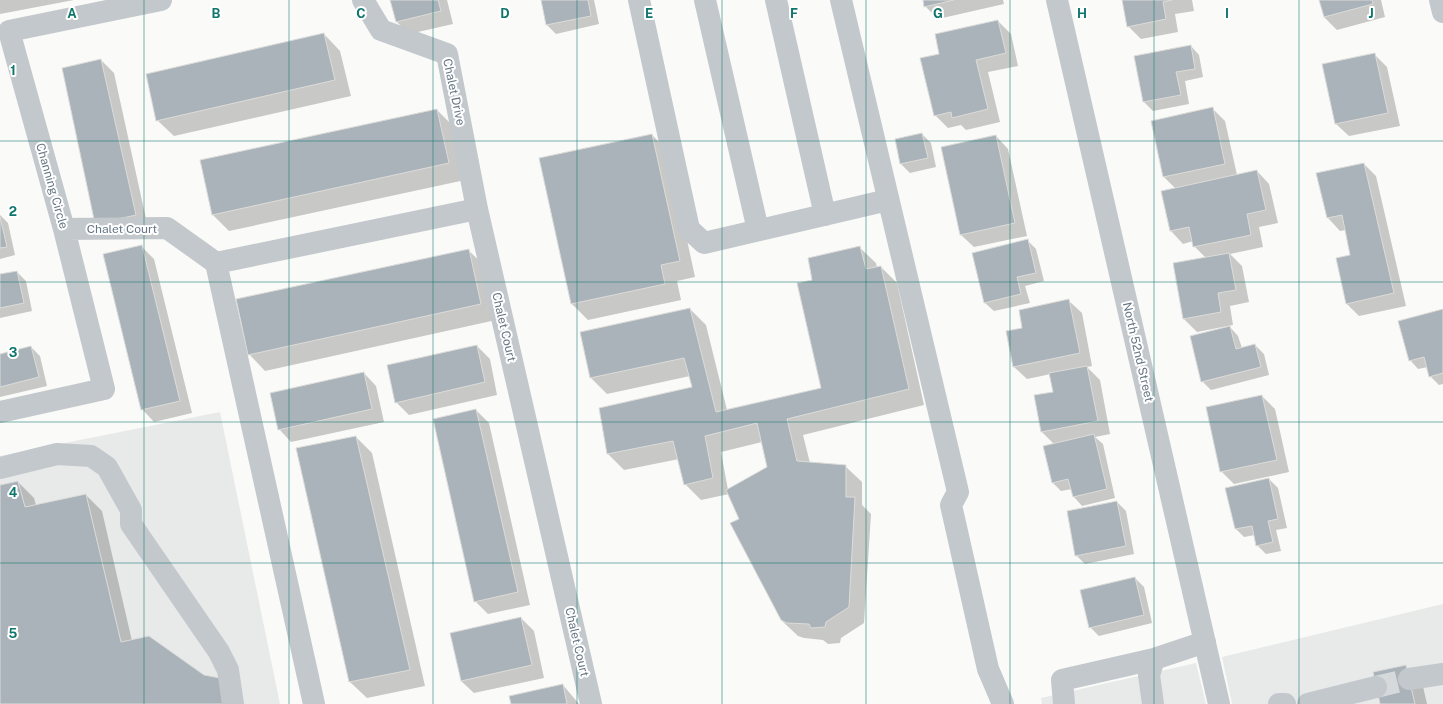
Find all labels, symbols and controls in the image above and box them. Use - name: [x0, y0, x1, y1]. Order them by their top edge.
- text: A: [67, 6, 77, 21]
- text: B: [212, 6, 221, 21]
- text: C: [356, 6, 366, 21]
- text: D: [500, 6, 510, 21]
- text: E: [645, 6, 653, 21]
- text: F: [790, 6, 798, 21]
- text: G: [933, 6, 943, 21]
- text: H: [1077, 6, 1087, 21]
- text: I: [1225, 6, 1229, 21]
- text: J: [1368, 6, 1374, 21]
- street label: Chalet Drive: [440, 57, 468, 127]
- text: 1: [10, 63, 16, 78]
- street label: Channing Circle: [33, 142, 71, 231]
- text: 2: [9, 204, 17, 219]
- street label: Chalet Court: [87, 222, 158, 236]
- street label: Chalet Court: [489, 291, 519, 363]
- street label: North 52nd Street: [1120, 301, 1156, 403]
- text: 3: [9, 345, 18, 360]
- text: 4: [9, 485, 18, 500]
- street label: Chalet Court: [562, 606, 592, 678]
- text: 5: [9, 626, 18, 641]

